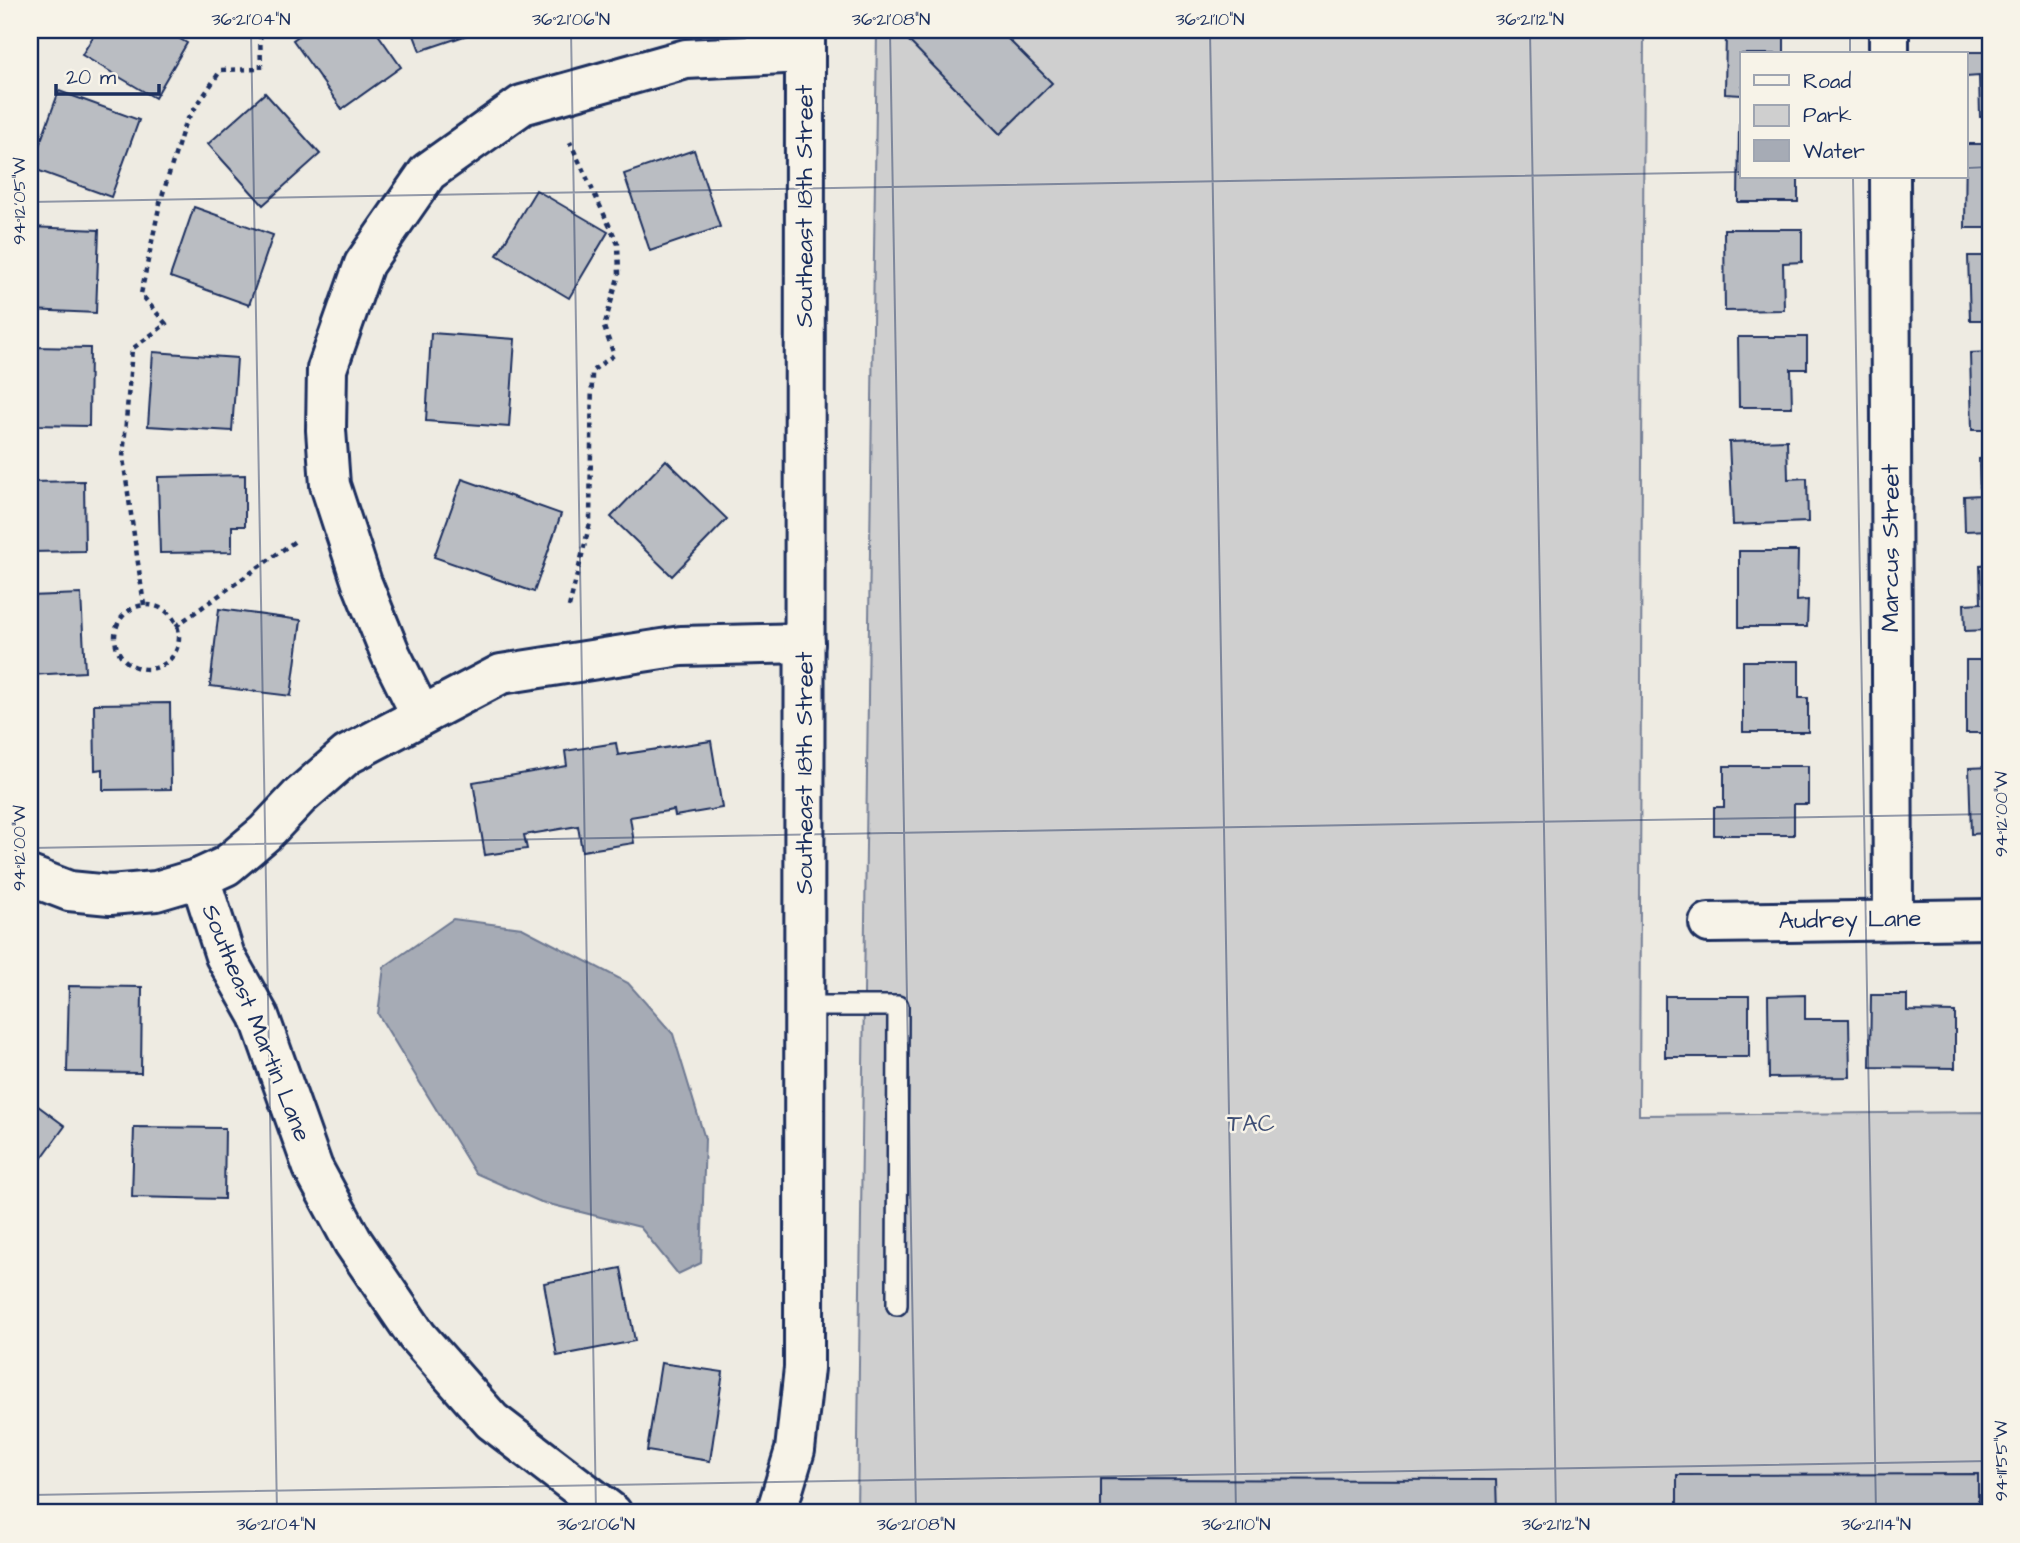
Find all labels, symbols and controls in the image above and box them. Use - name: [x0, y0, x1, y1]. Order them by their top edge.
- text: 36°21'04"N: [211, 7, 291, 32]
- text: 36°21'06"N: [532, 7, 610, 32]
- text: 36°21'08"N: [852, 7, 930, 32]
- text: 36°21'10"N: [1175, 7, 1245, 32]
- text: 36°21'12"N: [1496, 7, 1564, 32]
- scale bar: [56, 52, 159, 96]
- legend: [1740, 52, 1968, 178]
- text: 20 m: [66, 63, 117, 92]
- text: Road: [1803, 67, 1851, 96]
- street label: Southeast 18th Street: [788, 84, 822, 328]
- text: Park: [1803, 101, 1852, 130]
- text: Water: [1803, 137, 1865, 166]
- text: 94°12'05"W: [7, 157, 32, 245]
- street label: Marcus Street: [1874, 464, 1908, 632]
- street label: Southeast 18th Street: [788, 651, 822, 895]
- text: 94°12'00"W: [1989, 771, 2014, 857]
- text: 94°12'00"W: [7, 805, 32, 891]
- street label: Southeast Martin Lane: [193, 899, 319, 1147]
- street label: Audrey Lane: [1778, 902, 1922, 939]
- park label: TAC: [1227, 1107, 1275, 1141]
- text: 94°11'55"W: [1989, 1421, 2014, 1501]
- text: 36°21'04"N: [236, 1512, 316, 1537]
- text: 36°21'06"N: [557, 1512, 635, 1537]
- text: 36°21'08"N: [877, 1512, 955, 1537]
- text: 36°21'10"N: [1201, 1512, 1271, 1537]
- text: 36°21'12"N: [1522, 1512, 1590, 1537]
- text: 36°21'14"N: [1841, 1512, 1911, 1537]

